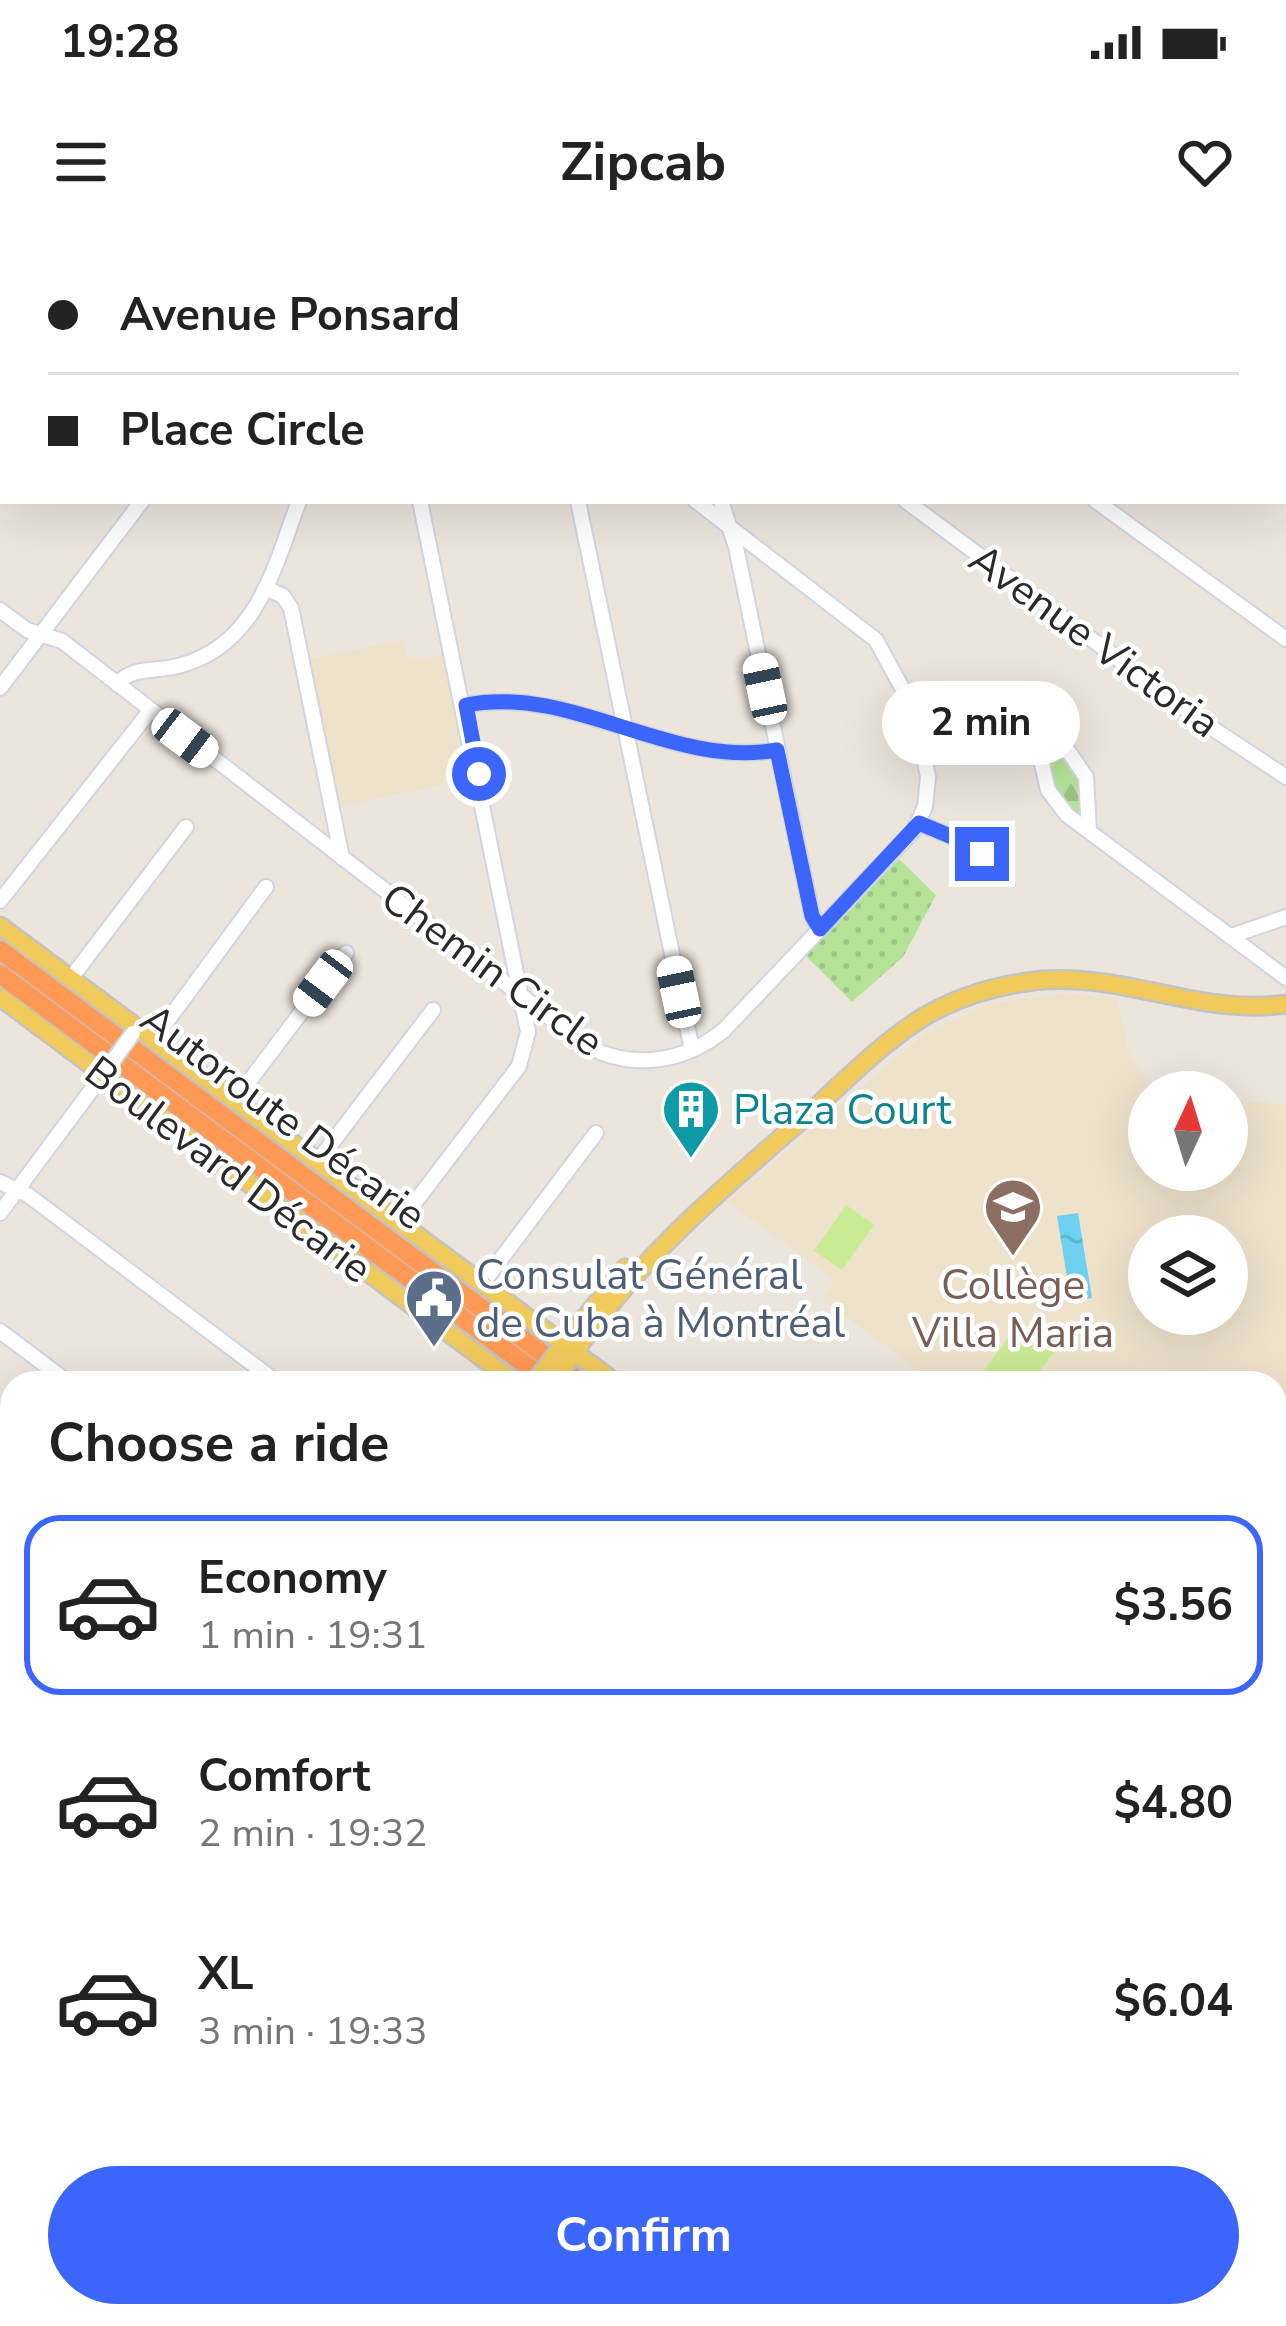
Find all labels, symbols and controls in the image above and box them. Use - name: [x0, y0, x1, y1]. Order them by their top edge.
- text: 19:28: [60, 12, 179, 73]
- text: Zipcab: [560, 125, 726, 199]
- icon: menu: [48, 129, 114, 195]
- icon: heart: [1172, 129, 1238, 195]
- text: Avenue Ponsard: [120, 285, 460, 346]
- text: Place Circle: [120, 400, 365, 461]
- street label: Avenue Victoria: [957, 531, 1231, 751]
- car: [740, 650, 790, 728]
- callout: 2 min: [883, 680, 1081, 764]
- text: 2 min: [931, 696, 1031, 749]
- car: [145, 702, 225, 774]
- route start: [452, 747, 506, 801]
- route end: [955, 827, 1009, 881]
- street label: Chemin Circle: [370, 870, 615, 1070]
- car: [287, 943, 359, 1023]
- car: [654, 953, 704, 1031]
- street label: Autoroute Décarie: [129, 991, 437, 1243]
- street label: Boulevard Décarie: [73, 1044, 383, 1297]
- north arrow: [1128, 1071, 1248, 1191]
- map controls: [1128, 1071, 1248, 1335]
- building icon: Plaza Court: [660, 1078, 722, 1160]
- place label: Plaza Court: [733, 1082, 951, 1139]
- school or university icon: Collège Villa Maria: [982, 1176, 1044, 1258]
- button: layers: [1128, 1215, 1248, 1335]
- place label: Consulat Général de Cuba à Montréal: [476, 1247, 846, 1352]
- place label: Collège Villa Maria: [911, 1257, 1114, 1362]
- public building icon: Consulat Général de Cuba à Montréal: [403, 1267, 465, 1349]
- text: Choose a ride: [48, 1406, 389, 1480]
- text: Economy: [198, 1548, 387, 1609]
- icon: car: [54, 1551, 162, 1659]
- text: $3.56: [1114, 1575, 1233, 1636]
- text: 1 min · 19:31: [198, 1609, 427, 1662]
- text: Comfort: [198, 1746, 370, 1807]
- icon: car: [54, 1749, 162, 1857]
- text: $4.80: [1114, 1773, 1233, 1834]
- text: 2 min · 19:32: [198, 1807, 427, 1860]
- text: XL: [198, 1944, 254, 2005]
- icon: car: [54, 1947, 162, 2055]
- text: $6.04: [1114, 1971, 1233, 2032]
- text: 3 min · 19:33: [198, 2005, 427, 2058]
- button: Confirm: [48, 2166, 1239, 2304]

